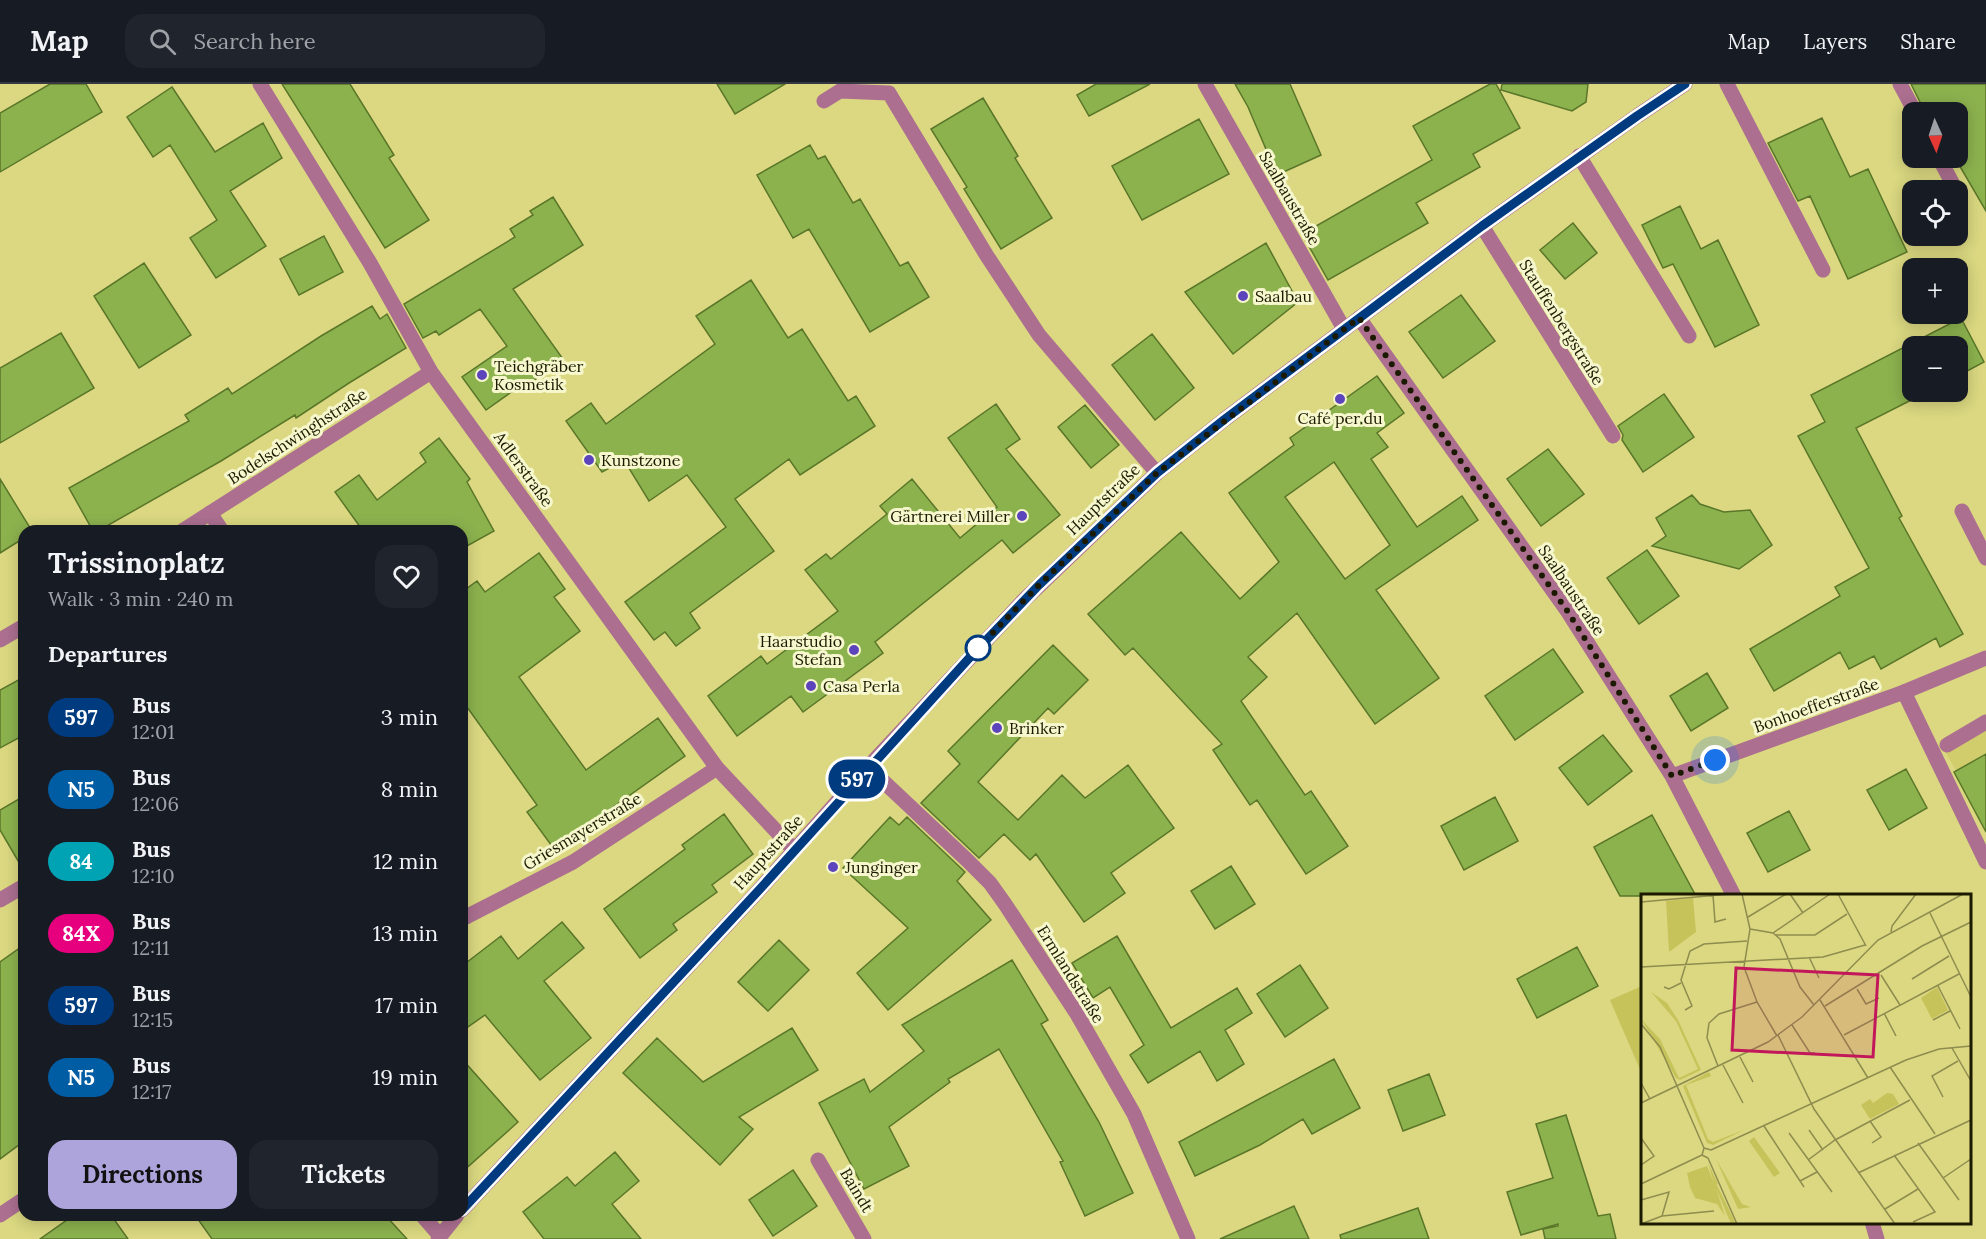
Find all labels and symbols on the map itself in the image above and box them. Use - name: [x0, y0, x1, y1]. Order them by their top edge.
- north arrow: [1902, 102, 1968, 168]
- street label: Saalbaustraße: [1255, 147, 1325, 249]
- street label: Stauffenbergstraße: [1515, 256, 1609, 389]
- place label: Saalbau: [1255, 286, 1312, 306]
- marker: Saalbau: [1236, 289, 1250, 303]
- place label: Teichgräber Kosmetik: [494, 356, 584, 394]
- marker: Teichgräber Kosmetik: [475, 368, 489, 382]
- street label: Bodelschwinghstraße: [224, 383, 370, 488]
- marker: Café per.du: [1333, 392, 1347, 406]
- place label: Café per.du: [1297, 408, 1383, 428]
- street label: Adlerstraße: [490, 427, 558, 511]
- place label: Kunstzone: [601, 450, 681, 470]
- marker: Kunstzone: [582, 453, 596, 467]
- street label: Hauptstraße: [1062, 459, 1144, 539]
- place label: Gärtnerei Miller: [890, 506, 1010, 526]
- marker: Gärtnerei Miller: [1015, 509, 1029, 523]
- street label: Saalbaustraße: [1534, 541, 1610, 639]
- place label: Haarstudio Stefan: [760, 631, 842, 669]
- unlabelled marker: [965, 635, 991, 661]
- marker: Haarstudio Stefan: [847, 643, 861, 657]
- street label: Bonhoefferstraße: [1751, 673, 1881, 737]
- place label: Casa Perla: [823, 676, 900, 696]
- marker: Casa Perla: [804, 679, 818, 693]
- place label: Brinker: [1009, 718, 1064, 738]
- marker: Brinker: [990, 721, 1004, 735]
- your location: [1700, 745, 1730, 775]
- line badge: 597: [822, 760, 892, 798]
- street label: Griesmayerstraße: [519, 788, 645, 874]
- street label: Hauptstraße: [729, 810, 807, 894]
- place label: Junginger: [844, 857, 918, 877]
- marker: Junginger: [826, 860, 840, 874]
- inset map: [1641, 894, 1971, 1224]
- street label: Ermlandstraße: [1033, 922, 1109, 1027]
- street label: Baindt: [836, 1164, 878, 1216]

